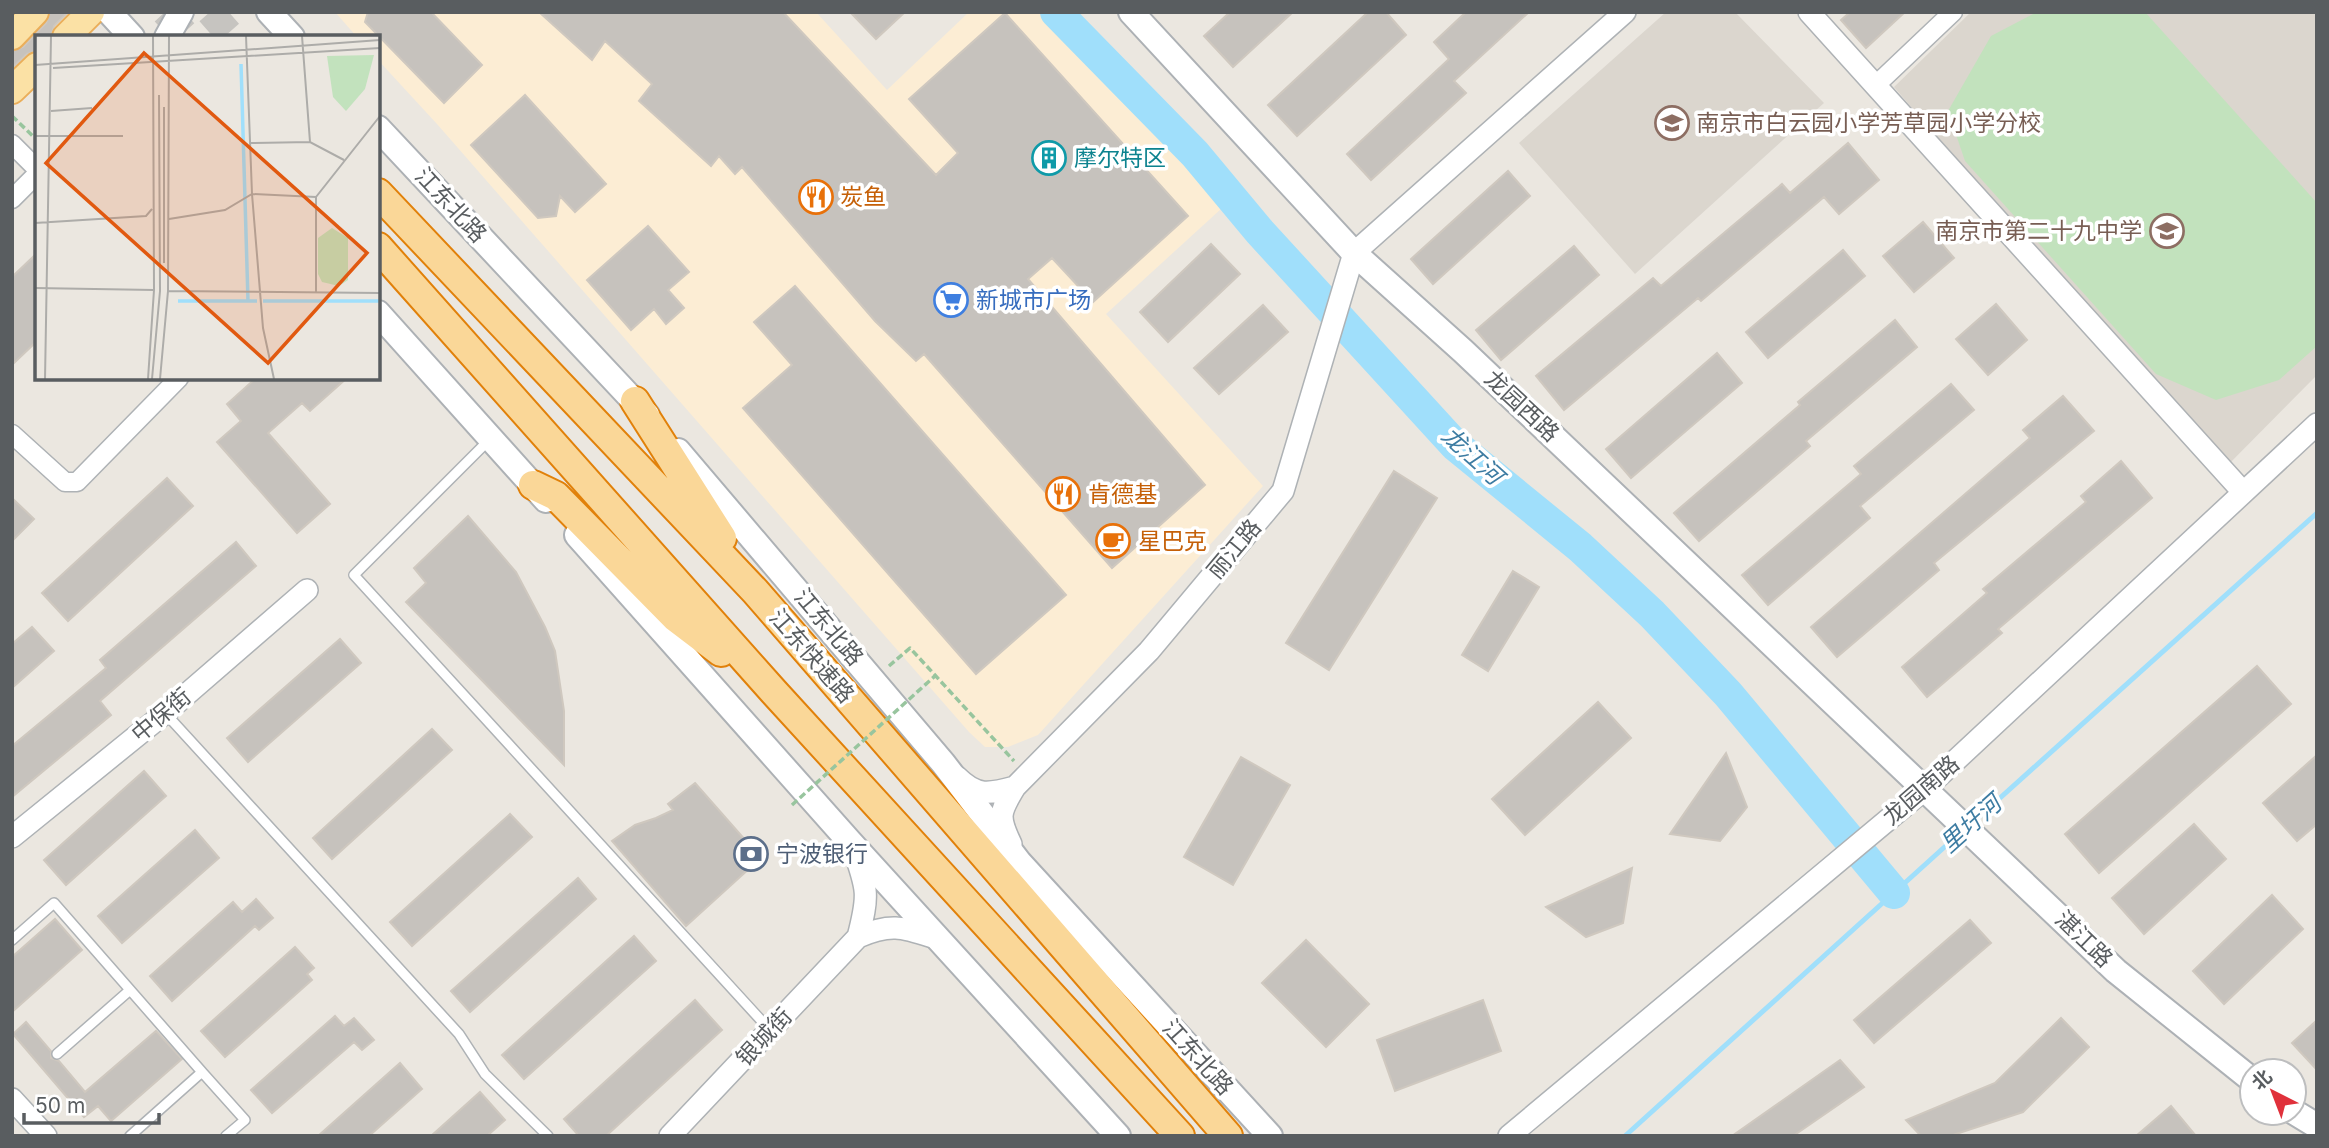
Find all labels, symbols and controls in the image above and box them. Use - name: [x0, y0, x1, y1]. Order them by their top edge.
- inset map: [35, 35, 380, 380]
- school or university icon: 南京市白云园小学芳草园小学分校: [1653, 104, 1691, 142]
- place label: 南京市白云园小学芳草园小学分校: [1696, 109, 2041, 137]
- building icon: 摩尔特区: [1030, 139, 1068, 177]
- place label: 摩尔特区: [1074, 144, 1166, 172]
- street label: 江东北路: [409, 162, 493, 248]
- restaurant icon: 炭鱼: [797, 178, 835, 216]
- place label: 炭鱼: [840, 183, 886, 211]
- school or university icon: 南京市第二十九中学: [2148, 212, 2186, 250]
- place label: 南京市第二十九中学: [1935, 217, 2142, 245]
- supermarket icon: 新城市广场: [932, 281, 970, 319]
- place label: 新城市广场: [976, 286, 1091, 314]
- street label: 龙园西路: [1479, 364, 1565, 448]
- water label: 龙江河: [1436, 421, 1512, 493]
- restaurant icon: 肯德基: [1044, 475, 1082, 513]
- place label: 肯德基: [1088, 480, 1157, 508]
- street label: 丽江路: [1201, 514, 1267, 584]
- cafe icon: 星巴克: [1094, 522, 1132, 560]
- place label: 星巴克: [1138, 527, 1207, 555]
- street label: 江东北路: [789, 583, 869, 671]
- street label: 江东快速路: [764, 603, 860, 709]
- street label: 中保街: [126, 682, 196, 748]
- street label: 龙园南路: [1877, 749, 1965, 831]
- water label: 里圩河: [1934, 786, 2010, 858]
- bank icon: 宁波银行: [732, 835, 770, 873]
- place label: 宁波银行: [776, 840, 868, 868]
- street label: 湛江路: [2049, 905, 2119, 973]
- street label: 银城街: [730, 1002, 798, 1072]
- street label: 江东北路: [1157, 1013, 1239, 1101]
- north arrow: [2238, 1057, 2308, 1127]
- text: 北: [2247, 1065, 2277, 1095]
- scale bar: [24, 1082, 159, 1126]
- text: 50 m: [35, 1093, 85, 1118]

